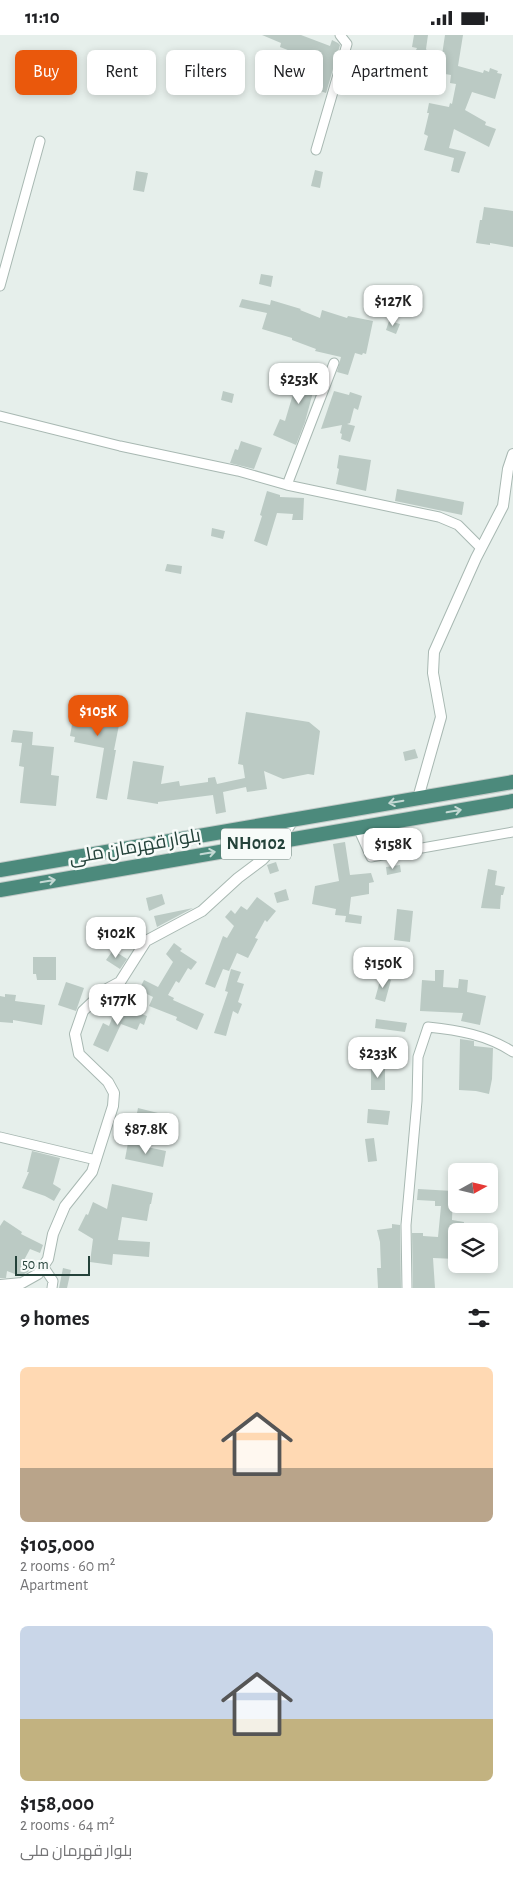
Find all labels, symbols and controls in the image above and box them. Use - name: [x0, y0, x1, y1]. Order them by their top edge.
- text: 11:10: [25, 8, 60, 27]
- chip: Buy: [15, 50, 77, 95]
- chip: Rent: [87, 50, 156, 95]
- chip: Filters: [166, 50, 245, 95]
- chip: New: [255, 50, 323, 95]
- chip: Apartment: [333, 50, 446, 95]
- pin: $127K: [358, 285, 428, 327]
- text: $127K: [375, 293, 411, 309]
- pin: $253K: [264, 363, 334, 405]
- text: $253K: [280, 371, 318, 387]
- pin: $105K: [63, 695, 133, 737]
- text: $105K: [79, 703, 117, 719]
- one-way arrow: [388, 798, 404, 808]
- one-way arrow: [446, 805, 462, 815]
- street label: بلوار قهرمان ملی: [68, 826, 202, 869]
- pin: $158K: [358, 827, 428, 870]
- road number: NH0102: [221, 829, 291, 859]
- text: $158K: [374, 836, 412, 852]
- one-way arrow: [200, 847, 216, 857]
- one-way arrow: [40, 876, 56, 886]
- pin: $102K: [81, 917, 151, 959]
- text: $102K: [97, 925, 135, 941]
- pin: $150K: [348, 947, 418, 989]
- text: $150K: [364, 955, 402, 971]
- pin: $177K: [83, 983, 153, 1026]
- text: $177K: [100, 992, 136, 1008]
- pin: $233K: [343, 1037, 413, 1079]
- text: $233K: [359, 1045, 397, 1061]
- pin: $87.8K: [105, 1113, 187, 1155]
- text: $87.8K: [125, 1121, 167, 1137]
- north arrow: [448, 1163, 498, 1213]
- map controls: [448, 1163, 498, 1273]
- button: layers: [448, 1223, 498, 1273]
- scale bar: [15, 1253, 90, 1276]
- text: 50 m: [22, 1258, 49, 1272]
- icon: filters: [465, 1304, 493, 1332]
- text: 9 homes: [20, 1308, 90, 1329]
- icon: home: [212, 1399, 302, 1489]
- text: $105,000: [20, 1534, 95, 1555]
- text: 2 rooms · 60 m²: [20, 1558, 115, 1574]
- text: Apartment: [20, 1577, 88, 1593]
- icon: home: [212, 1659, 302, 1749]
- text: $158,000: [20, 1793, 94, 1814]
- text: 2 rooms · 64 m²: [20, 1817, 115, 1833]
- text: بلوار قهرمان ملی: [20, 1843, 132, 1859]

